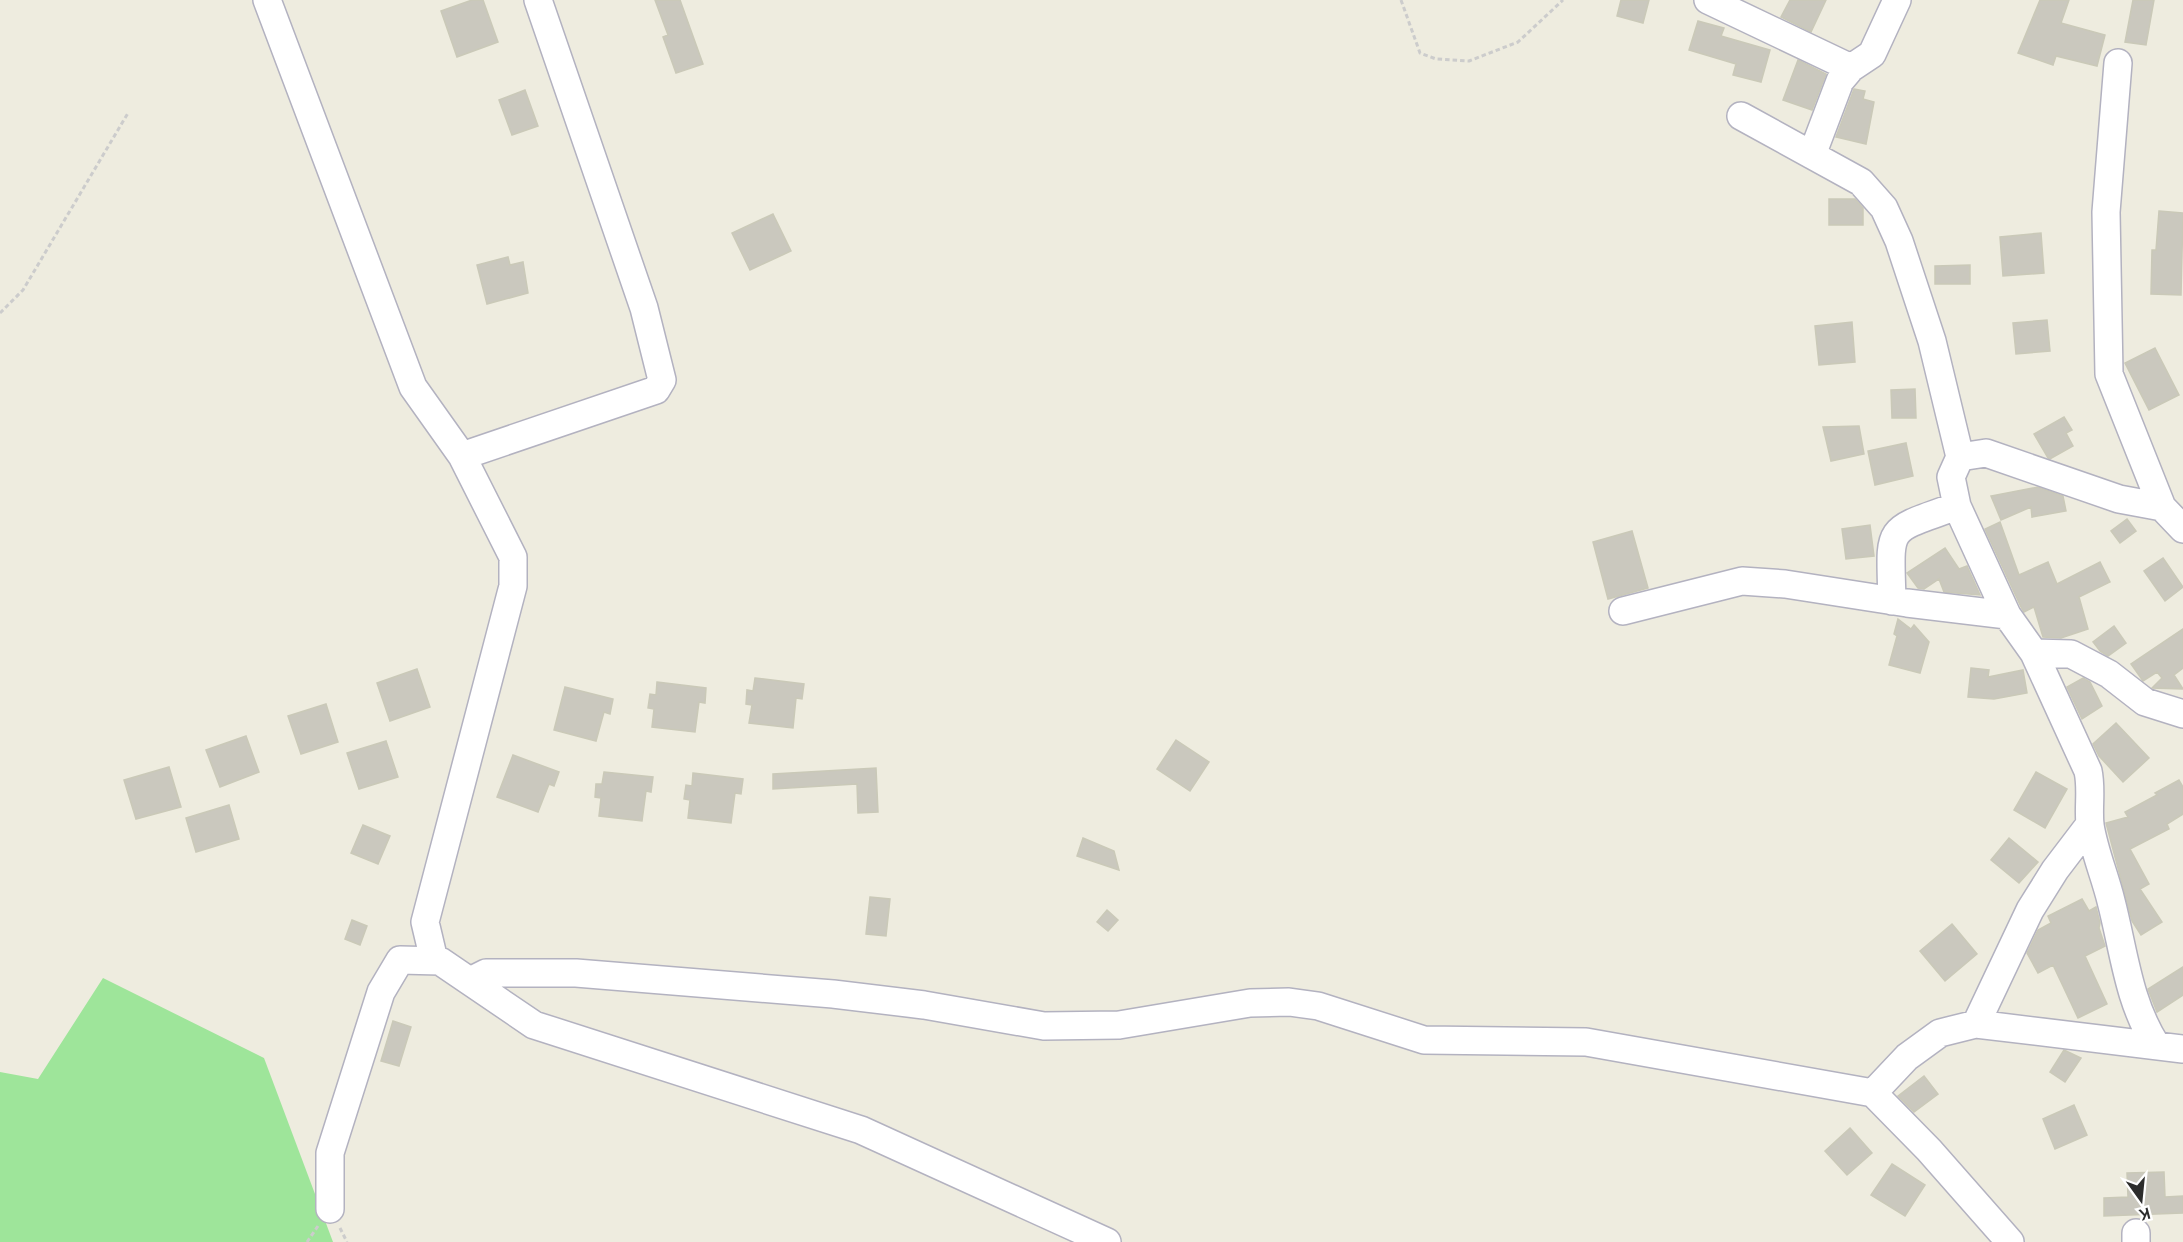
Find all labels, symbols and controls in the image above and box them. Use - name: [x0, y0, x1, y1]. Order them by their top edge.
- north arrow: [2111, 1170, 2171, 1230]
- text: K: [2136, 1201, 2152, 1224]

